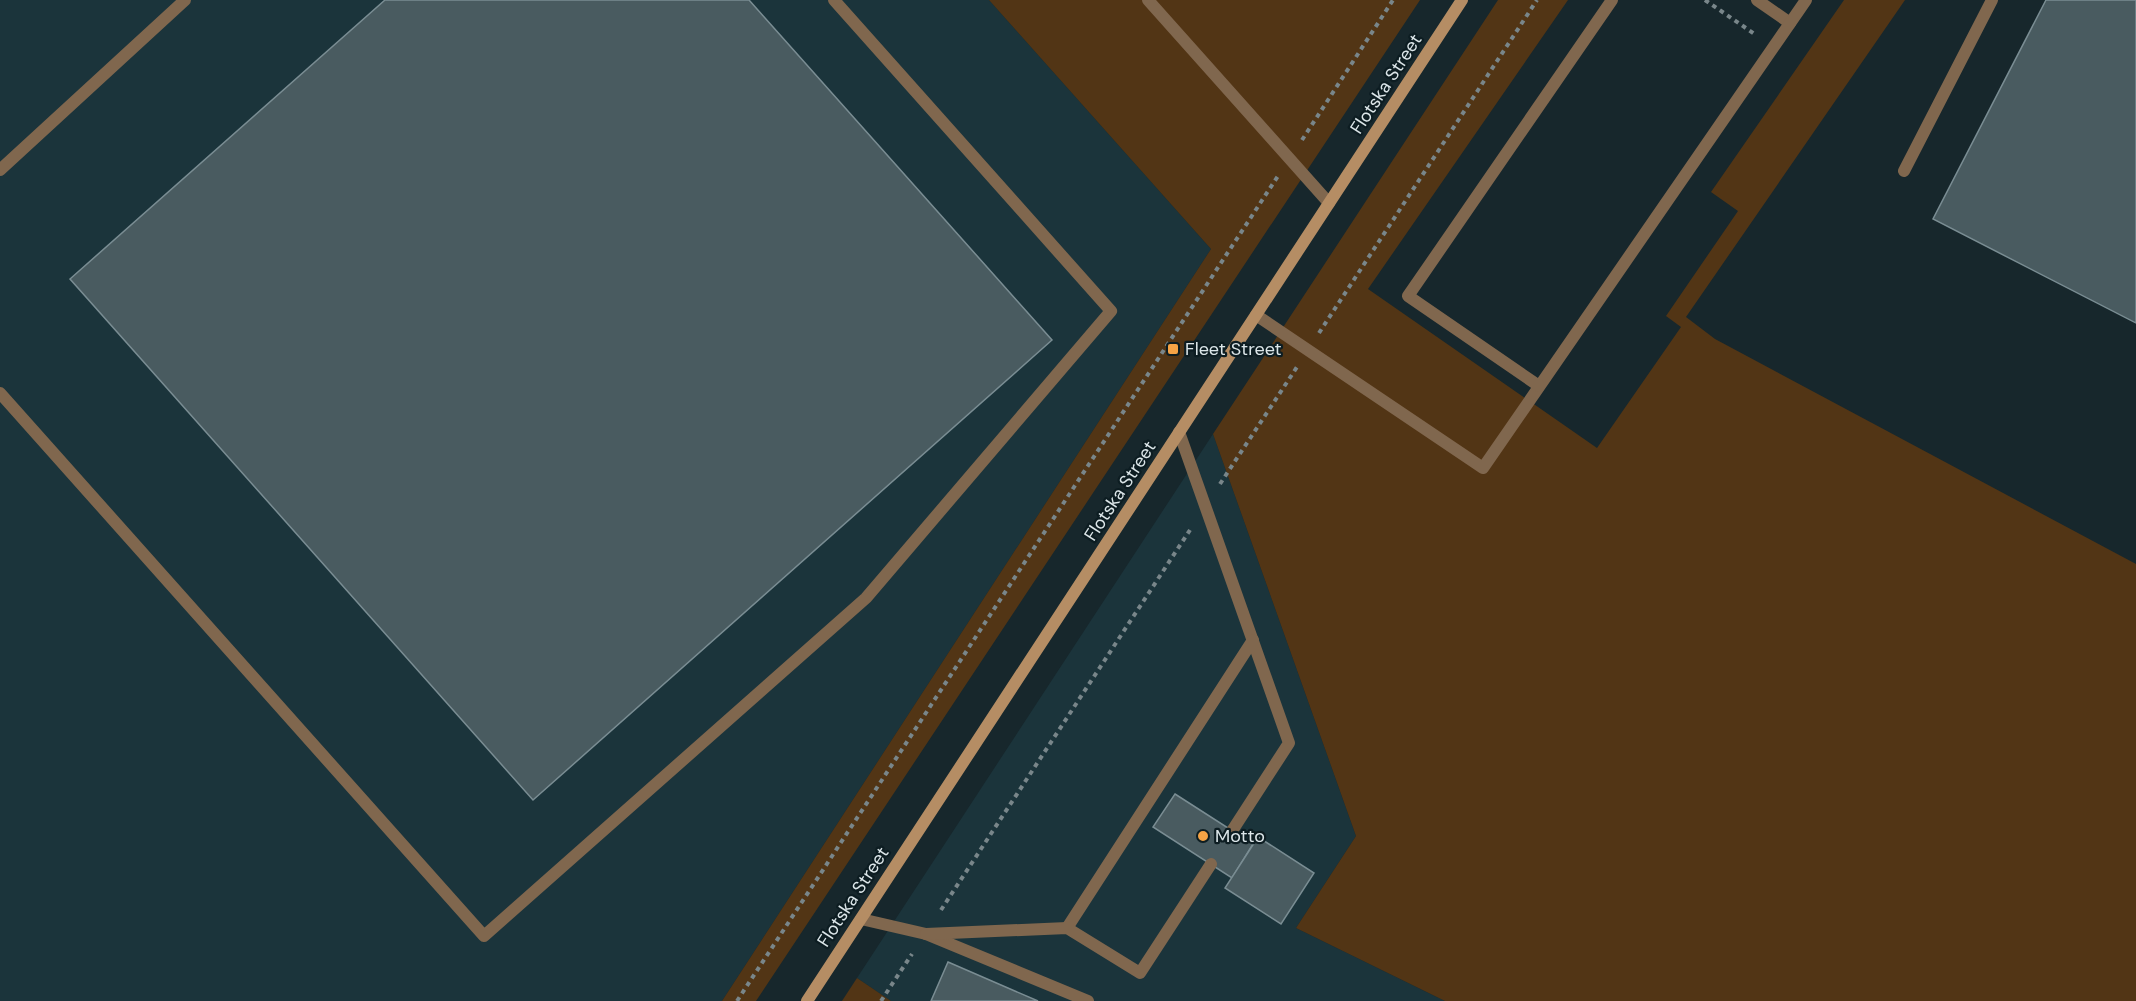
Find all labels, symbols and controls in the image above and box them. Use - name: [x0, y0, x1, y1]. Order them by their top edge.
- street label: Flotska Street: [1345, 29, 1427, 139]
- place label: Fleet Street: [1185, 337, 1282, 361]
- marker: Fleet Street: [1166, 342, 1180, 356]
- street label: Flotska Street: [1079, 436, 1161, 546]
- place label: Motto: [1215, 824, 1265, 848]
- marker: Motto: [1196, 829, 1210, 843]
- street label: Flotska Street: [812, 842, 894, 952]

